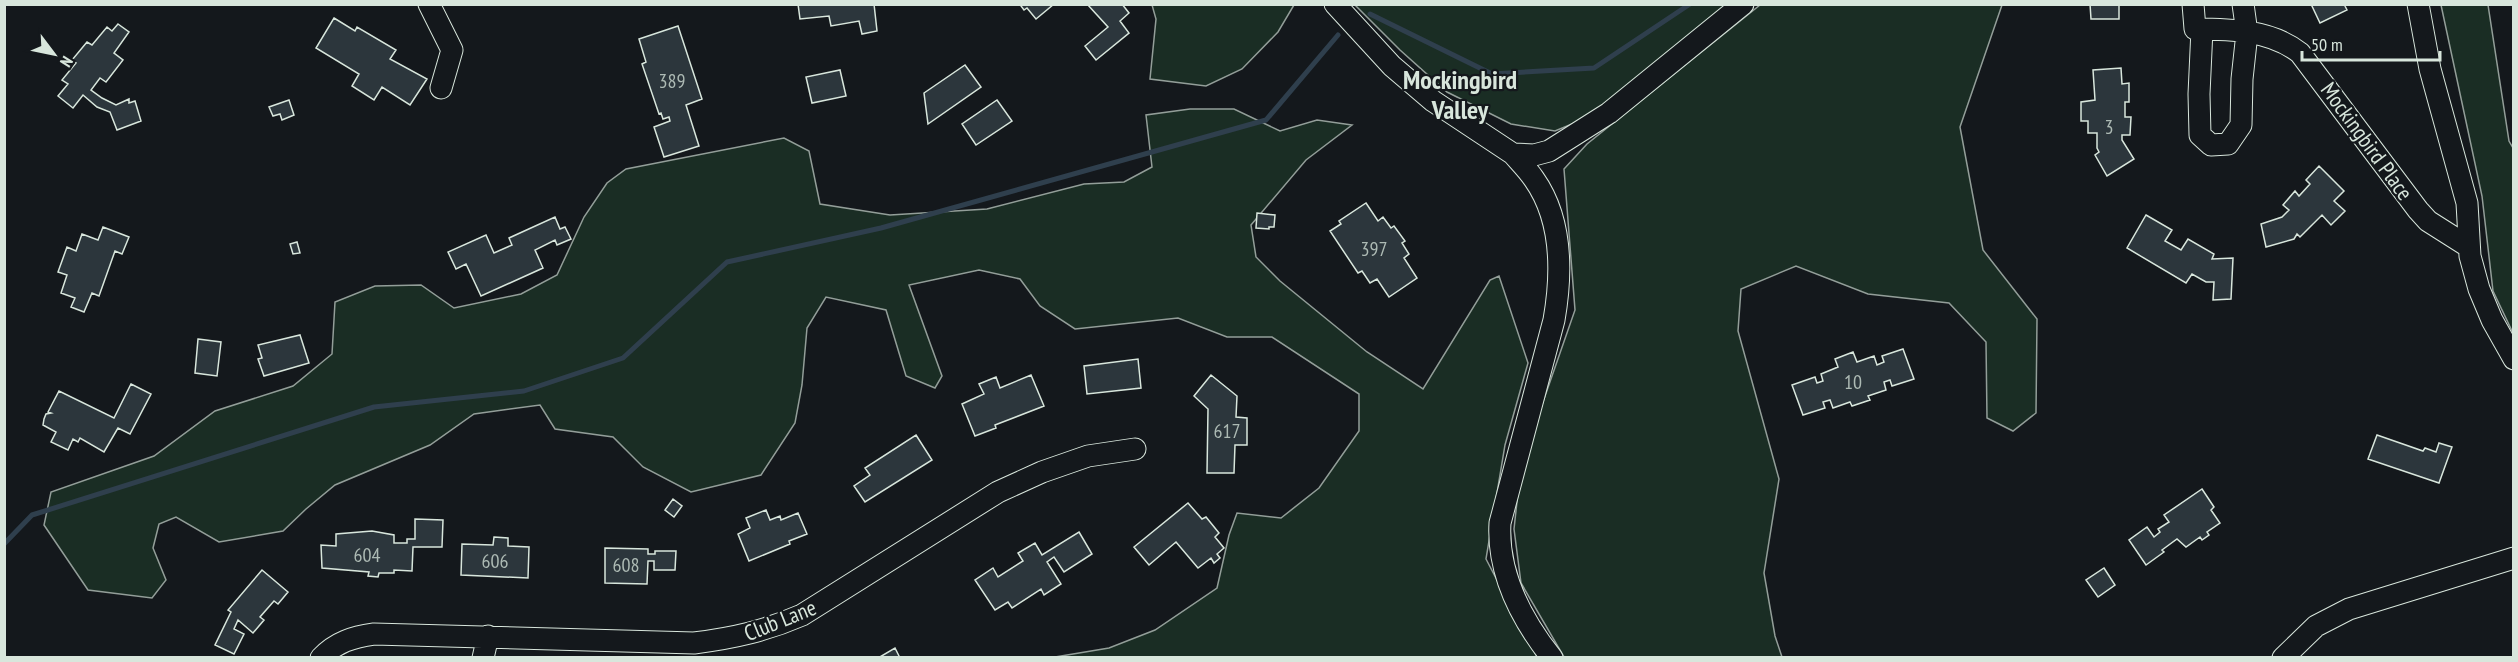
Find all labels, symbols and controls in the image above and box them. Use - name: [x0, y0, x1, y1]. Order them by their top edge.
- north arrow: [24, 24, 84, 84]
- scale bar: [2302, 24, 2440, 62]
- text: 50 m: [2311, 33, 2343, 56]
- text: N: [56, 53, 77, 71]
- district label: Mockingbird Valley: [1403, 63, 1517, 126]
- house number: 389: [659, 68, 686, 94]
- street label: Mockingbird Place: [2315, 77, 2419, 205]
- house number: 3: [2105, 114, 2114, 140]
- house number: 397: [1361, 236, 1388, 262]
- house number: 10: [1844, 369, 1862, 395]
- house number: 617: [1214, 418, 1241, 444]
- house number: 604: [354, 542, 381, 568]
- house number: 606: [482, 548, 509, 574]
- house number: 608: [613, 552, 640, 578]
- street label: Club Lane: [740, 593, 820, 647]

